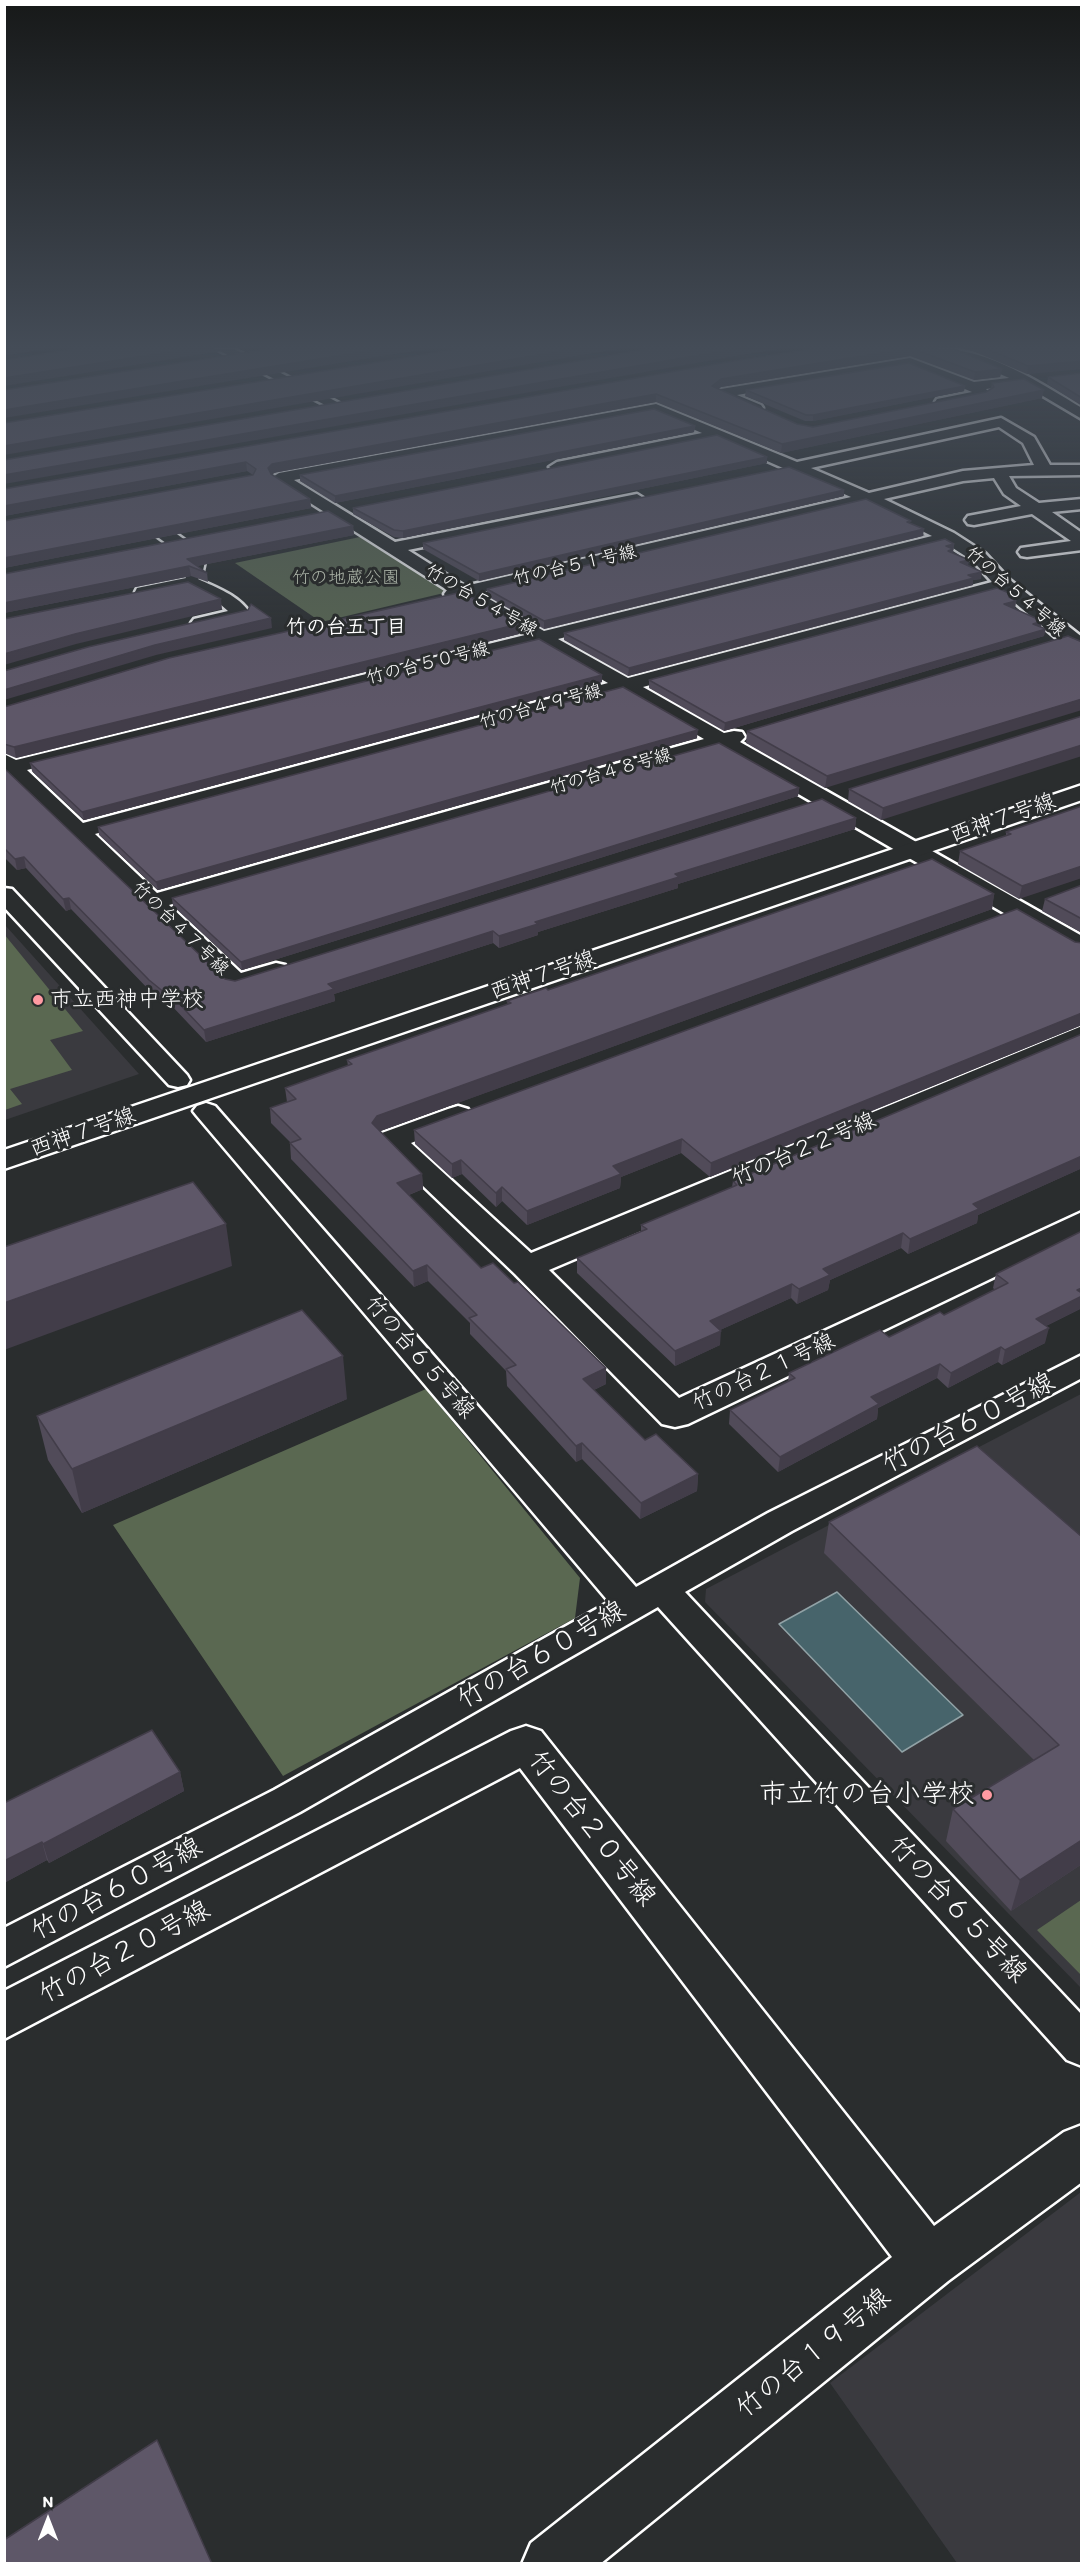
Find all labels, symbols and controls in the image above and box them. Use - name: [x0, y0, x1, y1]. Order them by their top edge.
- street label: 竹の台５１号線: [511, 541, 639, 591]
- street label: 竹の台５４号線: [960, 543, 1070, 641]
- street label: 竹の台５４号線: [421, 560, 541, 642]
- park label: 竹の地蔵公園: [292, 567, 400, 589]
- district label: 竹の台五丁目: [286, 616, 406, 640]
- street label: 竹の台５０号線: [364, 638, 492, 690]
- street label: 竹の台４９号線: [477, 680, 605, 734]
- street label: 竹の台４８号線: [547, 744, 675, 800]
- street label: 西神７号線: [947, 789, 1059, 849]
- street label: 竹の台４７号線: [127, 877, 233, 981]
- street label: 西神７号線: [487, 946, 599, 1006]
- place label: 市立西神中学校: [50, 987, 204, 1013]
- marker: 市立西神中学校: [31, 993, 45, 1007]
- street label: 西神７号線: [27, 1103, 139, 1163]
- street label: 竹の台２２号線: [728, 1108, 880, 1192]
- street label: 竹の台６５号線: [359, 1291, 479, 1425]
- street label: 竹の台２１号線: [689, 1328, 839, 1418]
- street label: 竹の台６０号線: [877, 1367, 1061, 1481]
- street label: 竹の台６０号線: [452, 1595, 632, 1717]
- street label: 竹の台２０号線: [520, 1745, 662, 1913]
- place label: 市立竹の台小学校: [759, 1779, 975, 1811]
- marker: 市立竹の台小学校: [980, 1788, 994, 1802]
- street label: 竹の台６５号線: [881, 1830, 1033, 1990]
- street label: 竹の台６０号線: [26, 1831, 208, 1949]
- street label: 竹の台２０号線: [34, 1894, 216, 2012]
- street label: 竹の台１９号線: [730, 2282, 898, 2426]
- north arrow: [18, 2490, 78, 2550]
- text: N: [43, 2492, 53, 2511]

